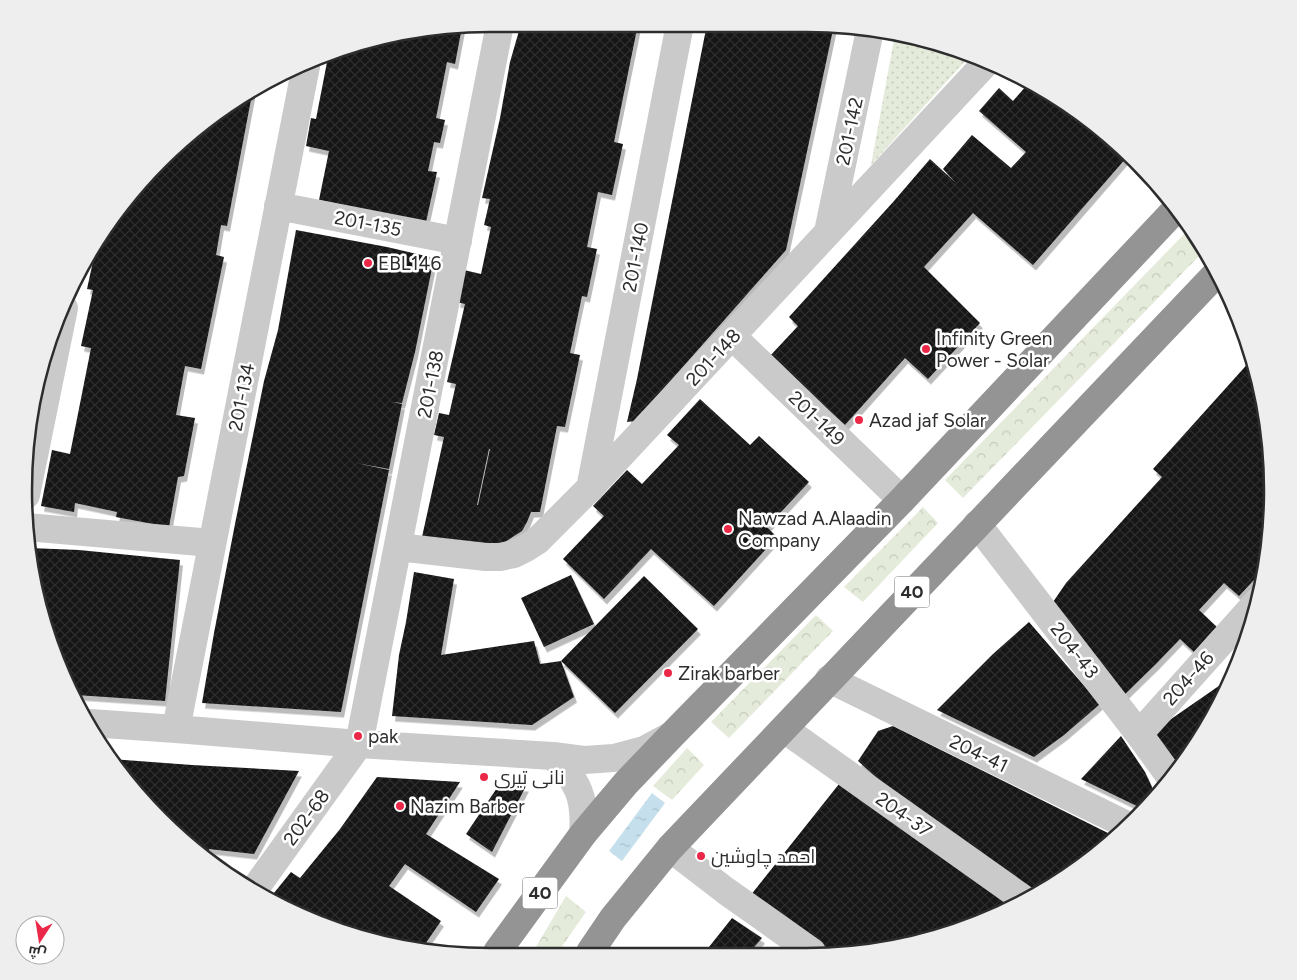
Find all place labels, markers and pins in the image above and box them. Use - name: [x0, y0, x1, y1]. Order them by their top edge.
- place label: EBL146: [378, 252, 441, 275]
- marker: EBL146: [362, 257, 374, 269]
- place label: Infinity Green Power - Solar: [936, 327, 1052, 372]
- marker: Infinity Green Power - Solar: [920, 343, 932, 355]
- place label: Azad jaf Solar: [869, 409, 987, 432]
- marker: Azad jaf Solar: [853, 414, 865, 426]
- place label: Nawzad A.Alaadin Company: [738, 507, 891, 552]
- marker: Nawzad A.Alaadin Company: [722, 523, 734, 535]
- place label: Zirak barber: [678, 662, 780, 685]
- marker: Zirak barber: [662, 667, 674, 679]
- place label: pak: [368, 725, 399, 748]
- marker: pak: [352, 730, 364, 742]
- place label: نانی تیری: [494, 766, 565, 789]
- marker: نانی تیری: [478, 771, 490, 783]
- place label: Nazim Barber: [410, 795, 525, 818]
- marker: Nazim Barber: [394, 800, 406, 812]
- place label: احمد چاوشين: [711, 845, 815, 869]
- marker: احمد چاوشين: [695, 850, 707, 862]

